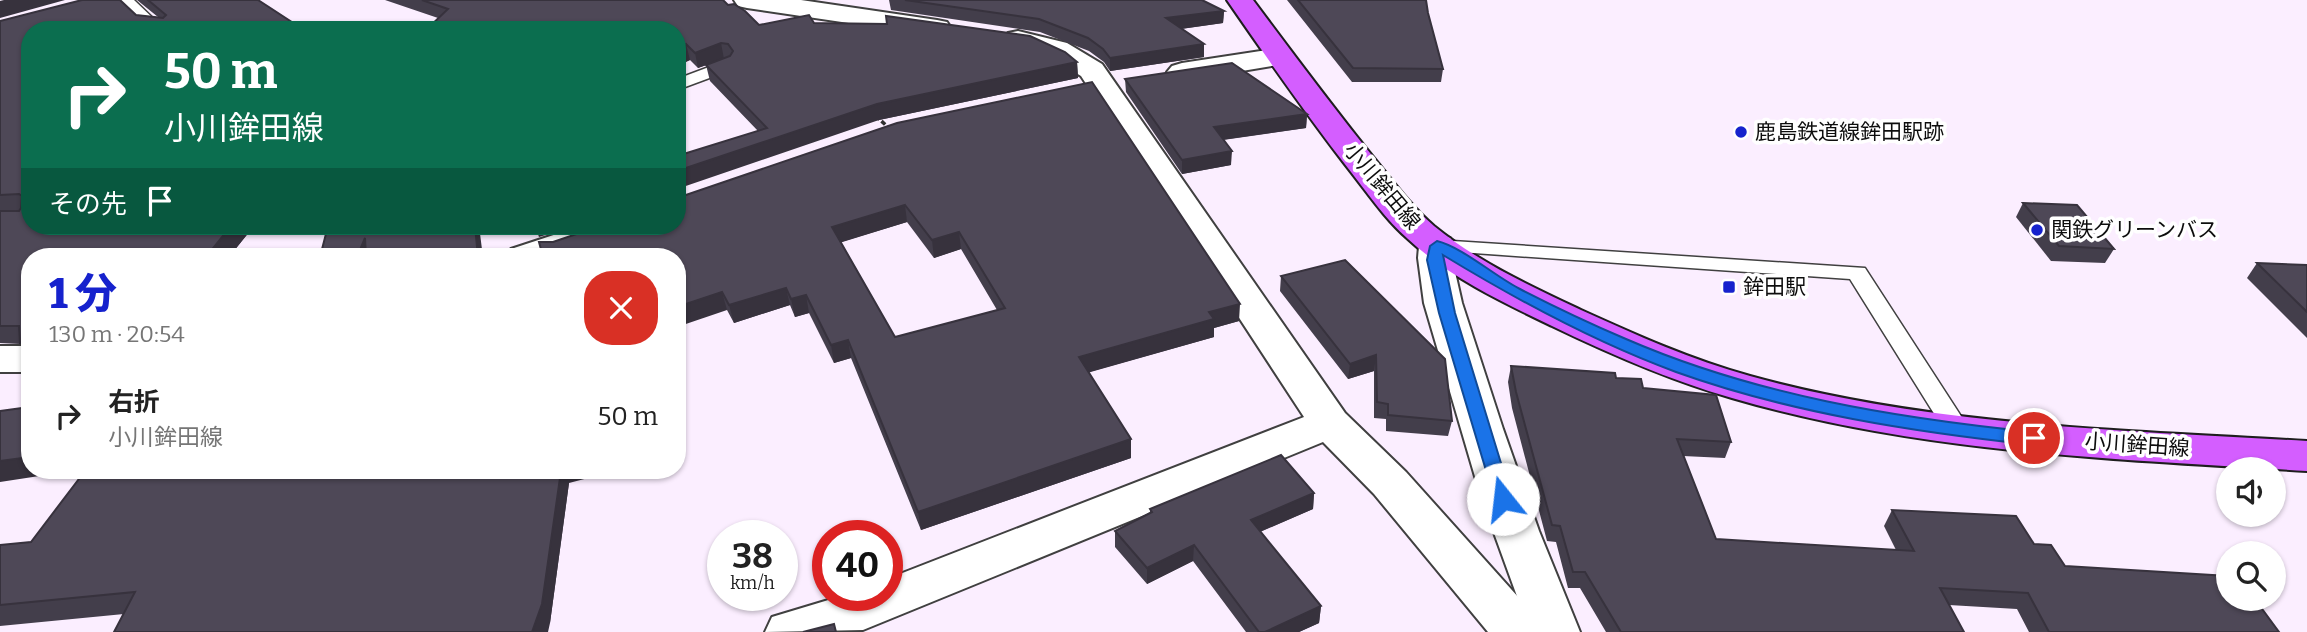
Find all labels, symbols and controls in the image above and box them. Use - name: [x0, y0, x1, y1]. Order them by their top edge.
- text: 50 m: [164, 42, 277, 101]
- icon: right: [49, 49, 140, 140]
- text: 小川鉾田線: [164, 109, 324, 147]
- place label: 鹿島鉄道線鉾田駅跡: [1755, 119, 1944, 145]
- marker: 鹿島鉄道線鉾田駅跡: [1733, 124, 1749, 140]
- street label: 小川鉾田線: [1338, 137, 1426, 235]
- icon: arrive: [141, 182, 179, 220]
- text: その先: [49, 189, 127, 220]
- place label: 関鉄グリーンバス: [2051, 217, 2218, 243]
- marker: 関鉄グリーンバス: [2029, 222, 2045, 238]
- text: 1 分: [49, 269, 117, 319]
- button: close: [584, 271, 658, 345]
- place label: 鉾田駅: [1743, 274, 1806, 300]
- marker: 鉾田駅: [1721, 279, 1737, 295]
- text: 130 m · 20:54: [49, 320, 185, 348]
- text: 右折: [108, 387, 160, 418]
- icon: right: [49, 397, 87, 435]
- text: 50 m: [597, 401, 658, 432]
- pin: [2004, 408, 2064, 468]
- icon: arrive: [2015, 419, 2053, 457]
- text: 小川鉾田線: [108, 423, 223, 451]
- street label: 小川鉾田線: [2084, 428, 2190, 462]
- map controls: [2216, 457, 2286, 611]
- button: sound: [2216, 457, 2286, 527]
- position arrow: [1466, 462, 1540, 536]
- speed limit sign: 40: [812, 520, 903, 611]
- text: 38: [732, 535, 773, 577]
- button: search: [2216, 541, 2286, 611]
- text: km/h: [730, 572, 775, 594]

